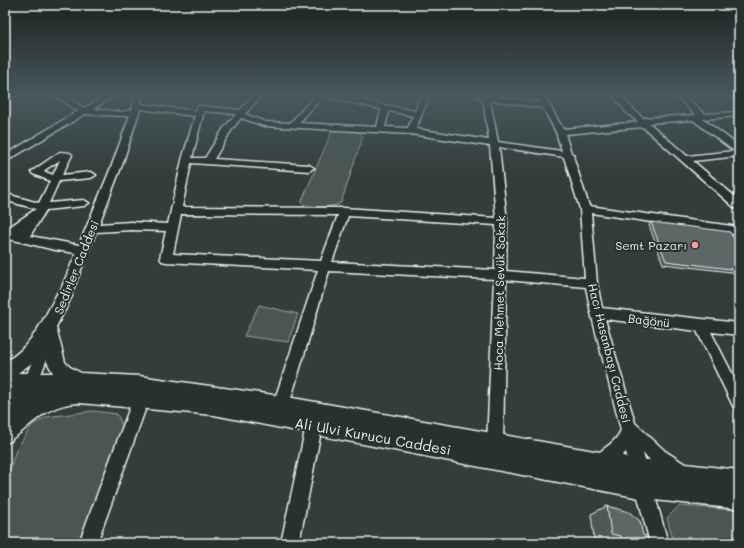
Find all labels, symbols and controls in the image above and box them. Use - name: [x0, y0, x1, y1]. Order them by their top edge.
- street label: Hoca Mehmet Sevük Sokak: [490, 215, 508, 371]
- street label: Sedirler Caddesi: [50, 218, 102, 316]
- place label: Semt Pazarı: [615, 237, 687, 253]
- marker: Semt Pazarı: [690, 240, 700, 250]
- street label: Hacı Hasanbaşı Caddesi: [585, 281, 635, 425]
- street label: Bağönü: [627, 309, 671, 331]
- street label: Ali Ulvi Kurucu Caddesi: [293, 413, 453, 459]

